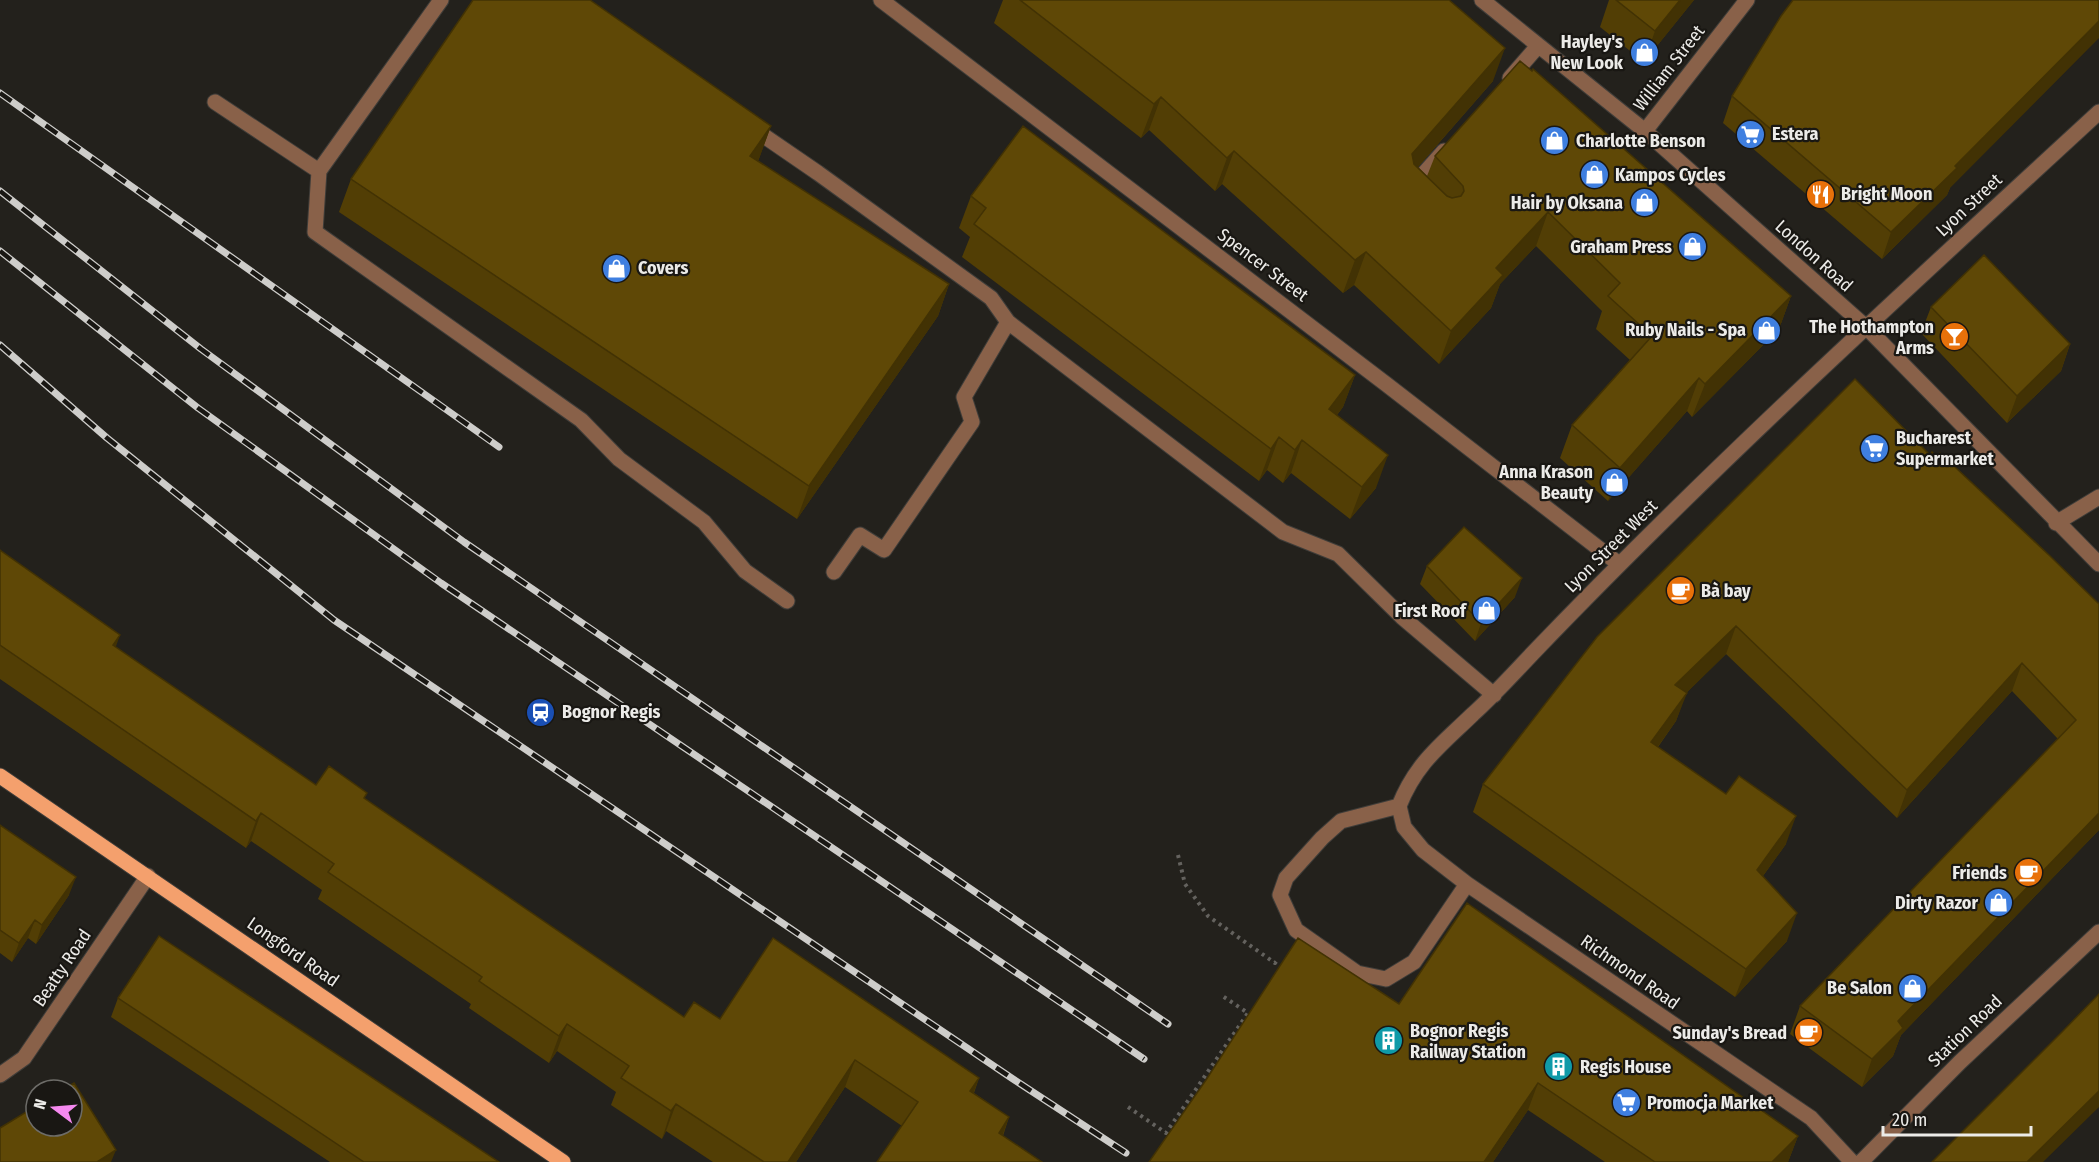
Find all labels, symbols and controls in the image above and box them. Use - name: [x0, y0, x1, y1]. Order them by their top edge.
- street label: William Street: [1629, 20, 1710, 115]
- place label: Hayley's New Look: [1551, 31, 1624, 74]
- shop icon: Hayley's New Look: [1628, 36, 1660, 68]
- supermarket icon: Estera: [1735, 118, 1767, 150]
- place label: Estera: [1772, 123, 1819, 145]
- shop icon: Charlotte Benson: [1539, 125, 1571, 157]
- place label: Charlotte Benson: [1576, 130, 1705, 152]
- shop icon: Kampos Cycles: [1578, 159, 1610, 191]
- place label: Kampos Cycles: [1615, 164, 1726, 186]
- street label: Lyon Street: [1931, 169, 2007, 241]
- restaurant icon: Bright Moon: [1804, 178, 1836, 210]
- place label: Bright Moon: [1841, 183, 1932, 205]
- shop icon: Hair by Oksana: [1628, 187, 1660, 219]
- place label: Hair by Oksana: [1511, 192, 1623, 214]
- street label: London Road: [1771, 215, 1857, 297]
- street label: Spencer Street: [1213, 224, 1313, 306]
- shop icon: Graham Press: [1677, 231, 1709, 263]
- place label: Graham Press: [1570, 236, 1672, 258]
- shop icon: Covers: [601, 252, 633, 284]
- place label: Covers: [638, 257, 688, 279]
- shop icon: Ruby Nails - Spa: [1751, 314, 1783, 346]
- place label: The Hothampton Arms: [1809, 316, 1934, 359]
- place label: Ruby Nails - Spa: [1625, 319, 1746, 341]
- bar icon: The Hothampton Arms: [1939, 321, 1971, 353]
- place label: Bucharest Supermarket: [1896, 427, 1994, 470]
- supermarket icon: Bucharest Supermarket: [1859, 432, 1891, 464]
- place label: Anna Krason Beauty: [1498, 461, 1593, 504]
- shop icon: Anna Krason Beauty: [1598, 466, 1630, 498]
- street label: Lyon Street West: [1560, 495, 1662, 597]
- cafe icon: Bà bay: [1664, 575, 1696, 607]
- place label: Bà bay: [1701, 580, 1751, 602]
- shop icon: First Roof: [1471, 595, 1503, 627]
- place label: First Roof: [1394, 600, 1468, 622]
- station icon: Bognor Regis: [525, 696, 557, 728]
- place label: Bognor Regis: [562, 701, 661, 723]
- cafe icon: Friends: [2012, 857, 2044, 889]
- place label: Friends: [1952, 862, 2007, 884]
- shop icon: Dirty Razor: [1983, 887, 2015, 919]
- place label: Dirty Razor: [1895, 892, 1978, 914]
- street label: Longford Road: [243, 912, 343, 992]
- street label: Beatty Road: [28, 925, 96, 1011]
- street label: Richmond Road: [1576, 930, 1684, 1014]
- shop icon: Be Salon: [1897, 972, 1929, 1004]
- place label: Be Salon: [1827, 977, 1892, 999]
- street label: Station Road: [1923, 990, 2007, 1072]
- cafe icon: Sunday's Bread: [1792, 1017, 1824, 1049]
- place label: Bognor Regis Railway Station: [1410, 1020, 1526, 1063]
- place label: Sunday's Bread: [1672, 1022, 1787, 1044]
- building icon: Bognor Regis Railway Station: [1373, 1025, 1405, 1057]
- building icon: Regis House: [1543, 1051, 1575, 1083]
- place label: Regis House: [1580, 1056, 1671, 1078]
- north arrow: [24, 1078, 84, 1138]
- supermarket icon: Promocja Market: [1610, 1087, 1642, 1119]
- place label: Promocja Market: [1647, 1092, 1774, 1114]
- text: N: [30, 1097, 51, 1111]
- scale bar: [1883, 1099, 2032, 1137]
- text: 20 m: [1892, 1109, 1927, 1131]

